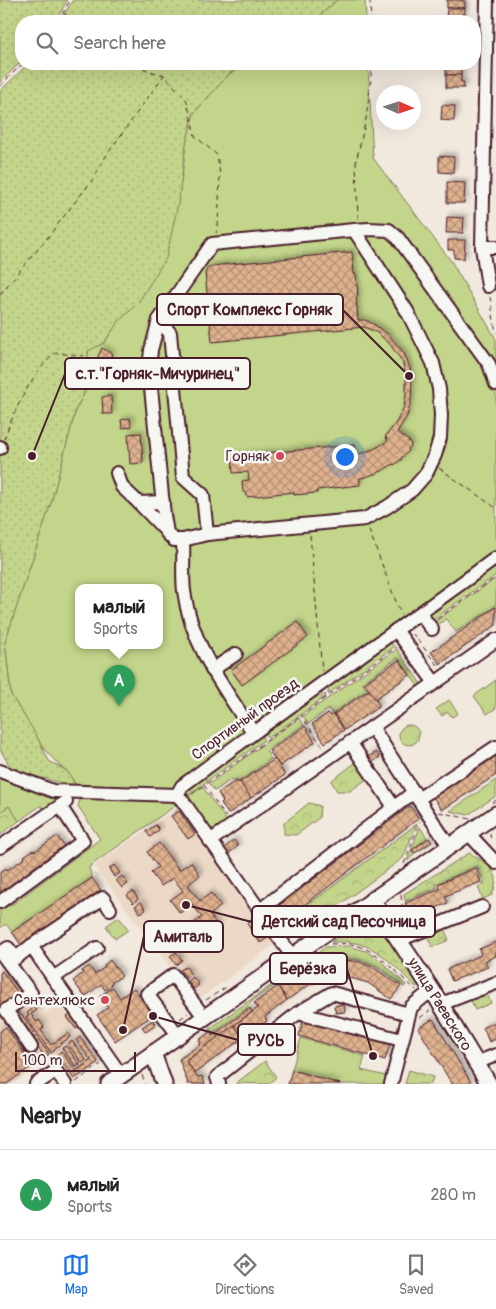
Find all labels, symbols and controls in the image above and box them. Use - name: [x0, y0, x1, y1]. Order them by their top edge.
- search box: [15, 15, 481, 70]
- icon: search: [33, 29, 61, 57]
- text: Search here: [73, 31, 166, 55]
- north arrow: [376, 85, 421, 130]
- callout: Спорт Комплекс Горняк: [157, 294, 343, 325]
- text: Спорт Комплекс Горняк: [167, 300, 333, 320]
- callout: с.т."Горняк-Мичуринец": [65, 358, 250, 389]
- text: с.т."Горняк-Мичуринец": [75, 364, 240, 384]
- your location: [332, 444, 358, 470]
- place label: Горняк: [225, 447, 270, 466]
- marker: Горняк: [274, 450, 286, 462]
- popup: [75, 584, 163, 649]
- text: малый: [93, 595, 145, 619]
- text: Sports: [93, 619, 137, 639]
- pin: A: [103, 665, 135, 706]
- street label: Спортивный проезд: [188, 674, 302, 765]
- callout: Детский сад Песочница: [252, 906, 435, 937]
- text: Детский сад Песочница: [261, 912, 426, 932]
- callout: Амиталь: [144, 921, 223, 952]
- text: Амиталь: [153, 927, 213, 947]
- callout: Берёзка: [270, 953, 347, 984]
- street label: улица Раевского: [403, 953, 476, 1054]
- text: Берёзка: [279, 959, 337, 979]
- place label: Сантехлюкс: [14, 991, 95, 1010]
- marker: Сантехлюкс: [99, 994, 111, 1006]
- callout: РУСЬ: [238, 1024, 295, 1055]
- text: РУСЬ: [247, 1031, 285, 1051]
- scale bar: [15, 1049, 136, 1072]
- text: 100 m: [22, 1052, 62, 1069]
- text: Nearby: [20, 1103, 81, 1130]
- text: малый: [67, 1173, 120, 1197]
- text: A: [31, 1185, 41, 1205]
- text: 280 m: [430, 1185, 476, 1205]
- text: Sports: [67, 1197, 112, 1217]
- tab: Map: [62, 1251, 90, 1298]
- tab: Directions: [215, 1251, 274, 1298]
- tab: Saved: [399, 1251, 434, 1298]

